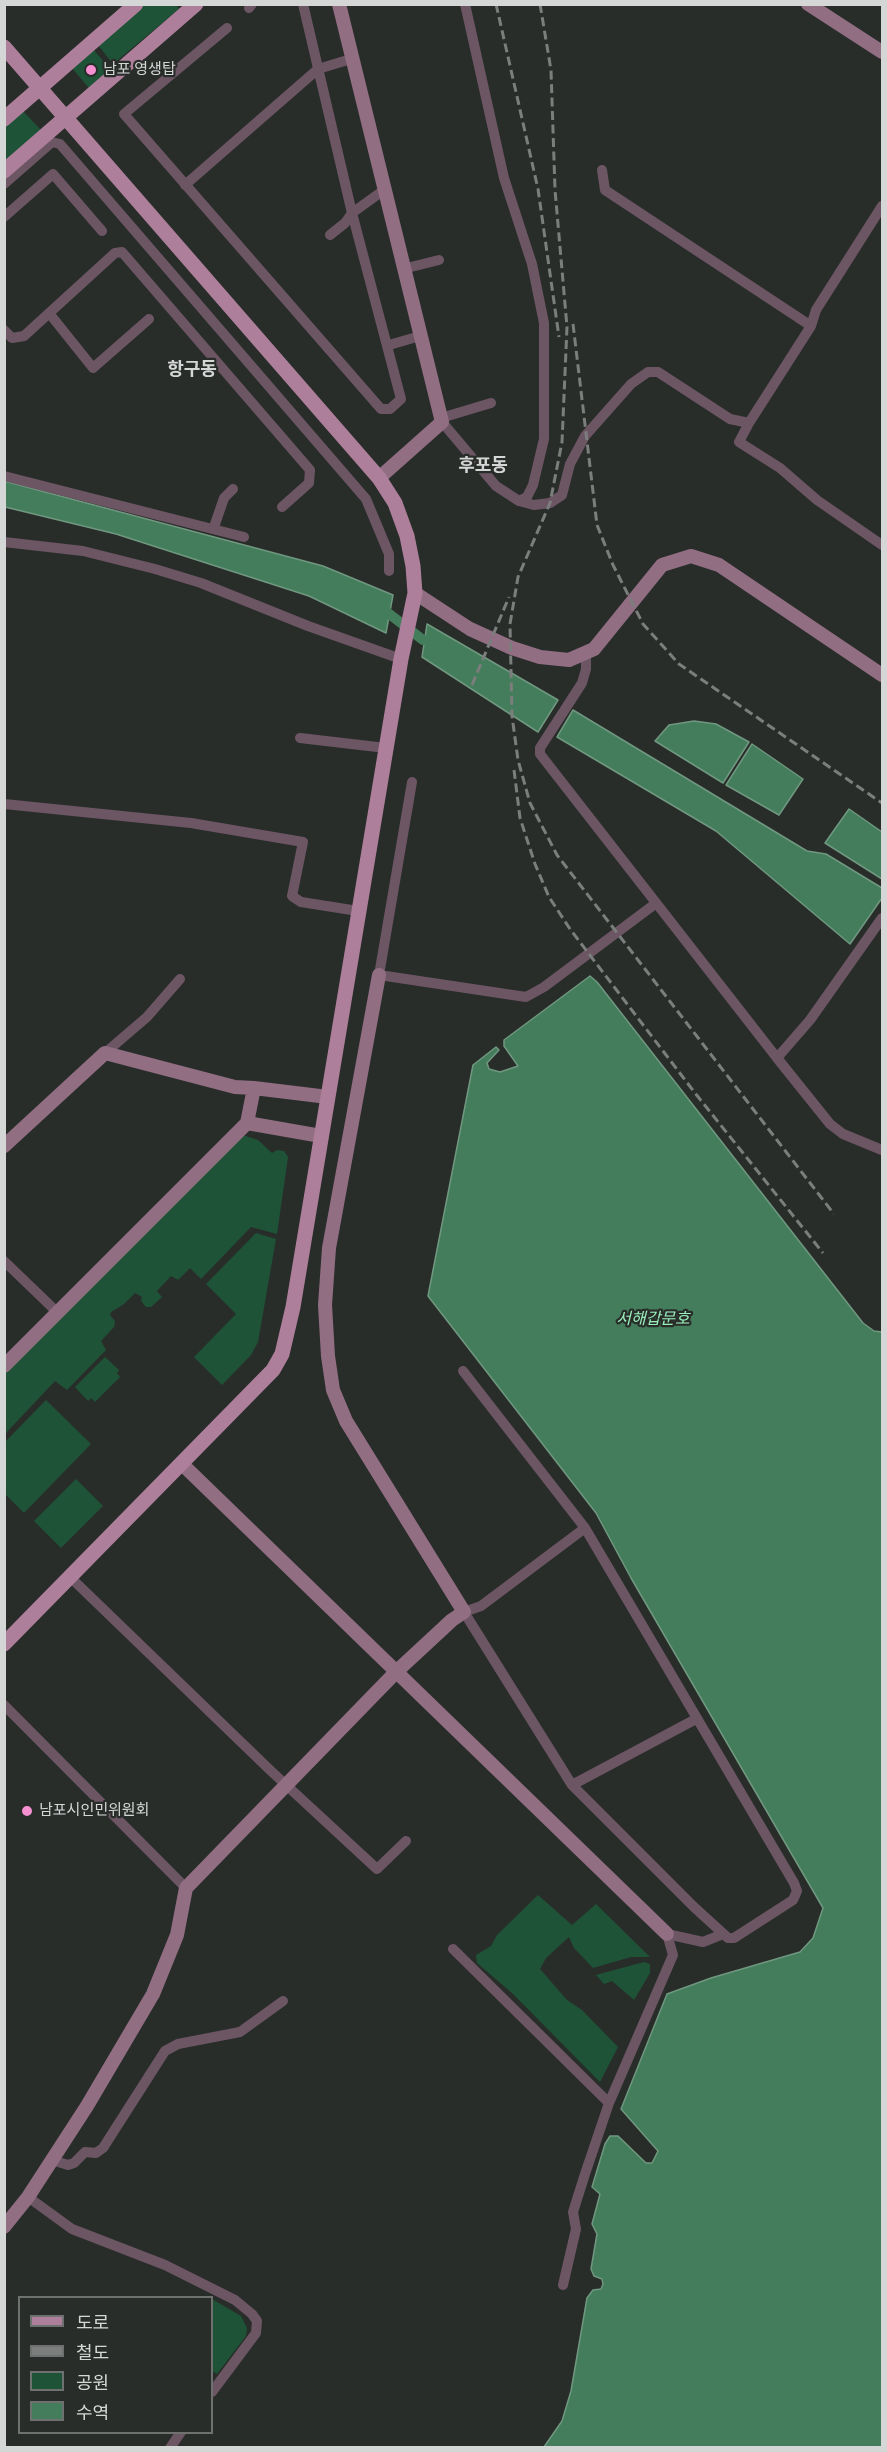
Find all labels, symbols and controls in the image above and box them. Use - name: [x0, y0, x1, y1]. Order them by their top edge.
- place label: 남포 영생탑: [103, 61, 176, 79]
- marker: 남포 영생탑: [84, 63, 98, 77]
- district label: 항구동: [167, 359, 217, 381]
- district label: 후포동: [458, 455, 508, 477]
- water label: 서해갑문호: [616, 1309, 690, 1329]
- place label: 남포시인민위원회: [39, 1802, 149, 1820]
- marker: 남포시인민위원회: [20, 1804, 34, 1818]
- legend: [18, 2296, 213, 2434]
- text: 도로: [76, 2312, 109, 2334]
- text: 철도: [76, 2342, 109, 2364]
- text: 공원: [76, 2372, 109, 2394]
- text: 수역: [76, 2402, 109, 2424]

